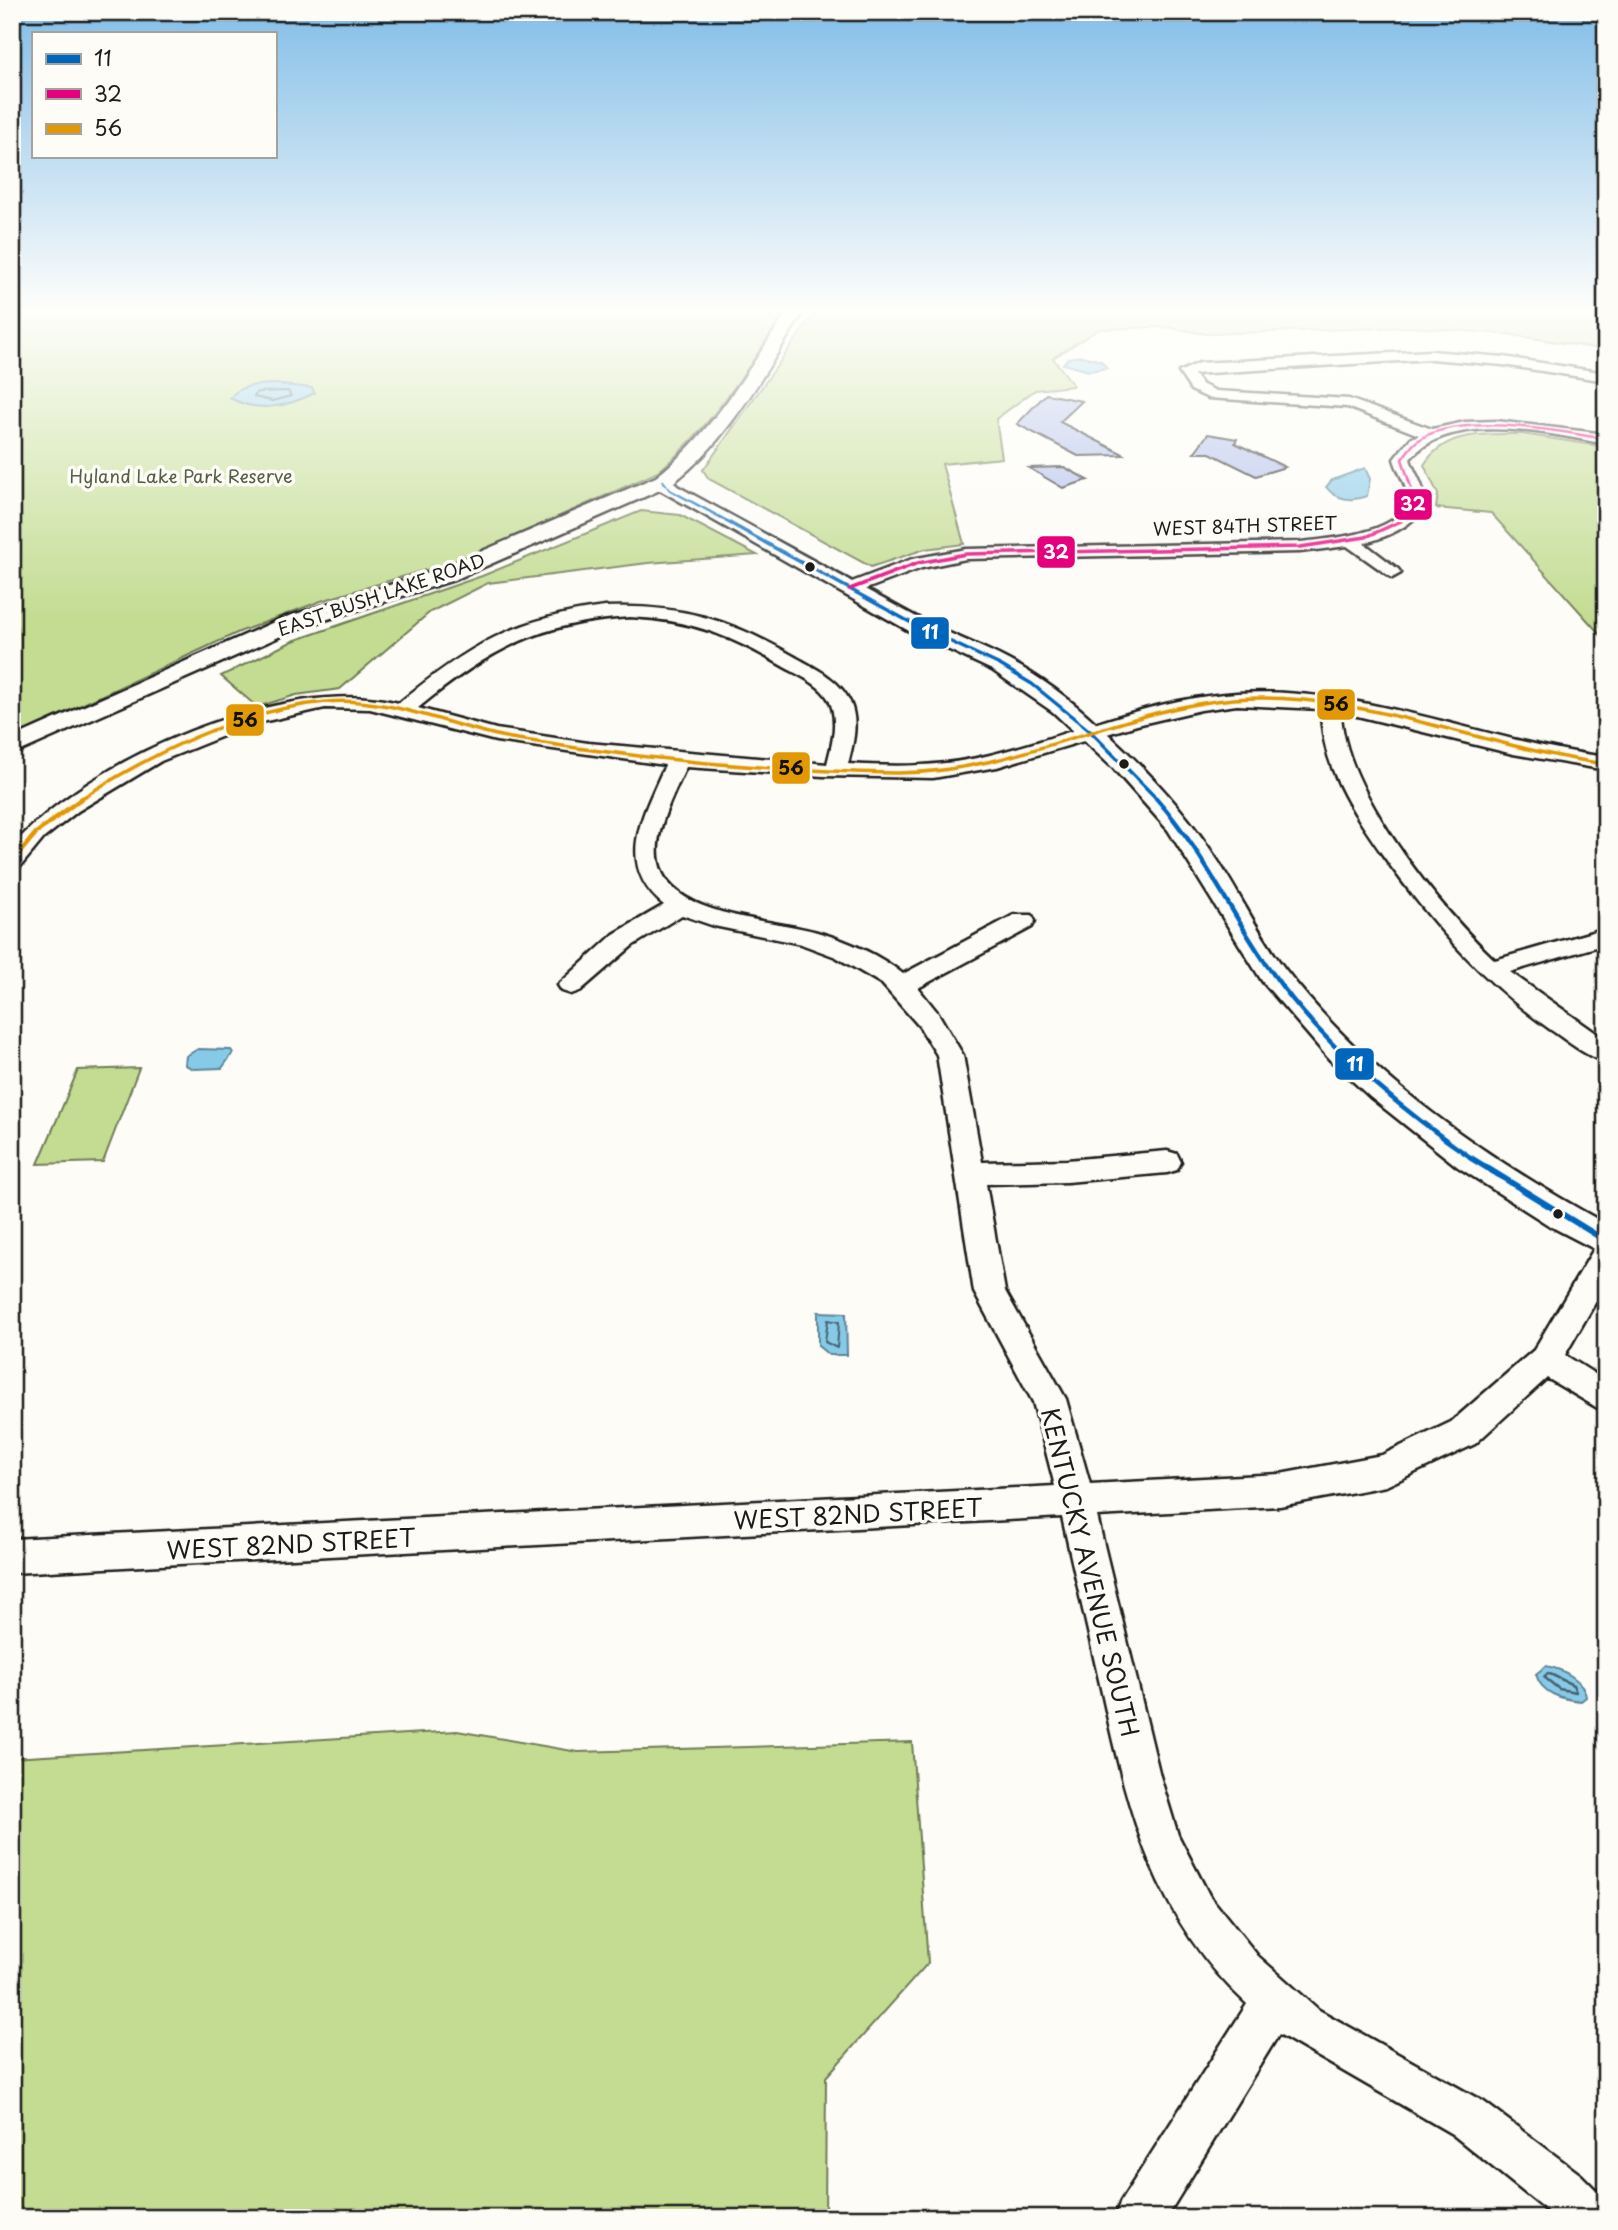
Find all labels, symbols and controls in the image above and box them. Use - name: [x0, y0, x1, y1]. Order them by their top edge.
- legend: [32, 32, 276, 158]
- text: 11: [94, 41, 112, 73]
- text: 32: [94, 77, 122, 109]
- text: 56: [94, 111, 122, 143]
- park label: Hyland Lake Park Reserve: [69, 462, 293, 489]
- line badge: 32: [1393, 488, 1433, 521]
- text: 32: [1400, 489, 1426, 517]
- street label: WEST 84TH STREET: [1153, 508, 1338, 542]
- line badge: 32: [1036, 535, 1076, 569]
- text: 32: [1043, 537, 1069, 565]
- street label: EAST BUSH LAKE ROAD: [274, 546, 488, 642]
- unlabelled marker: [803, 560, 817, 574]
- line badge: 11: [910, 616, 950, 650]
- text: 11: [921, 617, 939, 645]
- line badge: 56: [1316, 688, 1356, 721]
- text: 56: [1323, 689, 1349, 717]
- line badge: 56: [225, 703, 265, 737]
- text: 56: [232, 705, 258, 733]
- line badge: 56: [771, 751, 811, 785]
- text: 56: [778, 753, 804, 781]
- unlabelled marker: [1117, 757, 1131, 771]
- line badge: 11: [1334, 1047, 1375, 1081]
- text: 11: [1346, 1049, 1364, 1077]
- unlabelled marker: [1551, 1207, 1565, 1221]
- street label: KENTUCKY AVENUE SOUTH: [1033, 1404, 1149, 1740]
- street label: WEST 82ND STREET: [733, 1488, 984, 1537]
- street label: WEST 82ND STREET: [166, 1518, 417, 1567]

